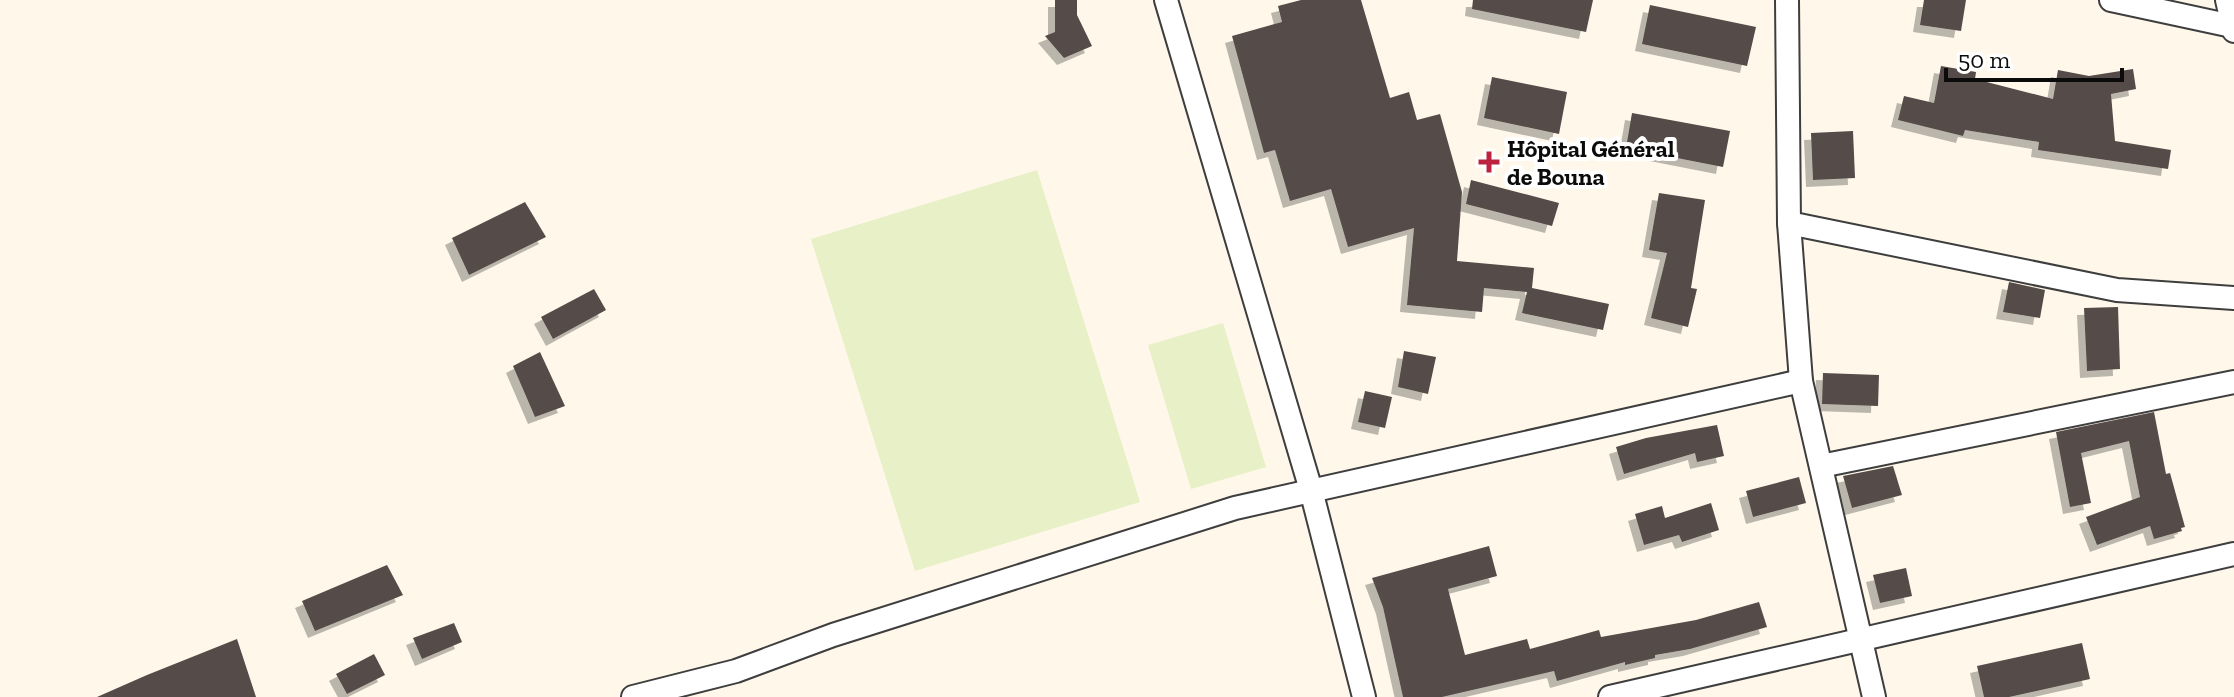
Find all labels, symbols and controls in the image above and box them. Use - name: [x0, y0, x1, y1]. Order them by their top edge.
- scale bar: [1946, 32, 2122, 82]
- text: 50 m: [1958, 45, 2011, 74]
- place label: Hôpital Général de Bouna: [1507, 134, 1675, 191]
- marker: Hôpital Général de Bouna: [1478, 151, 1500, 173]

